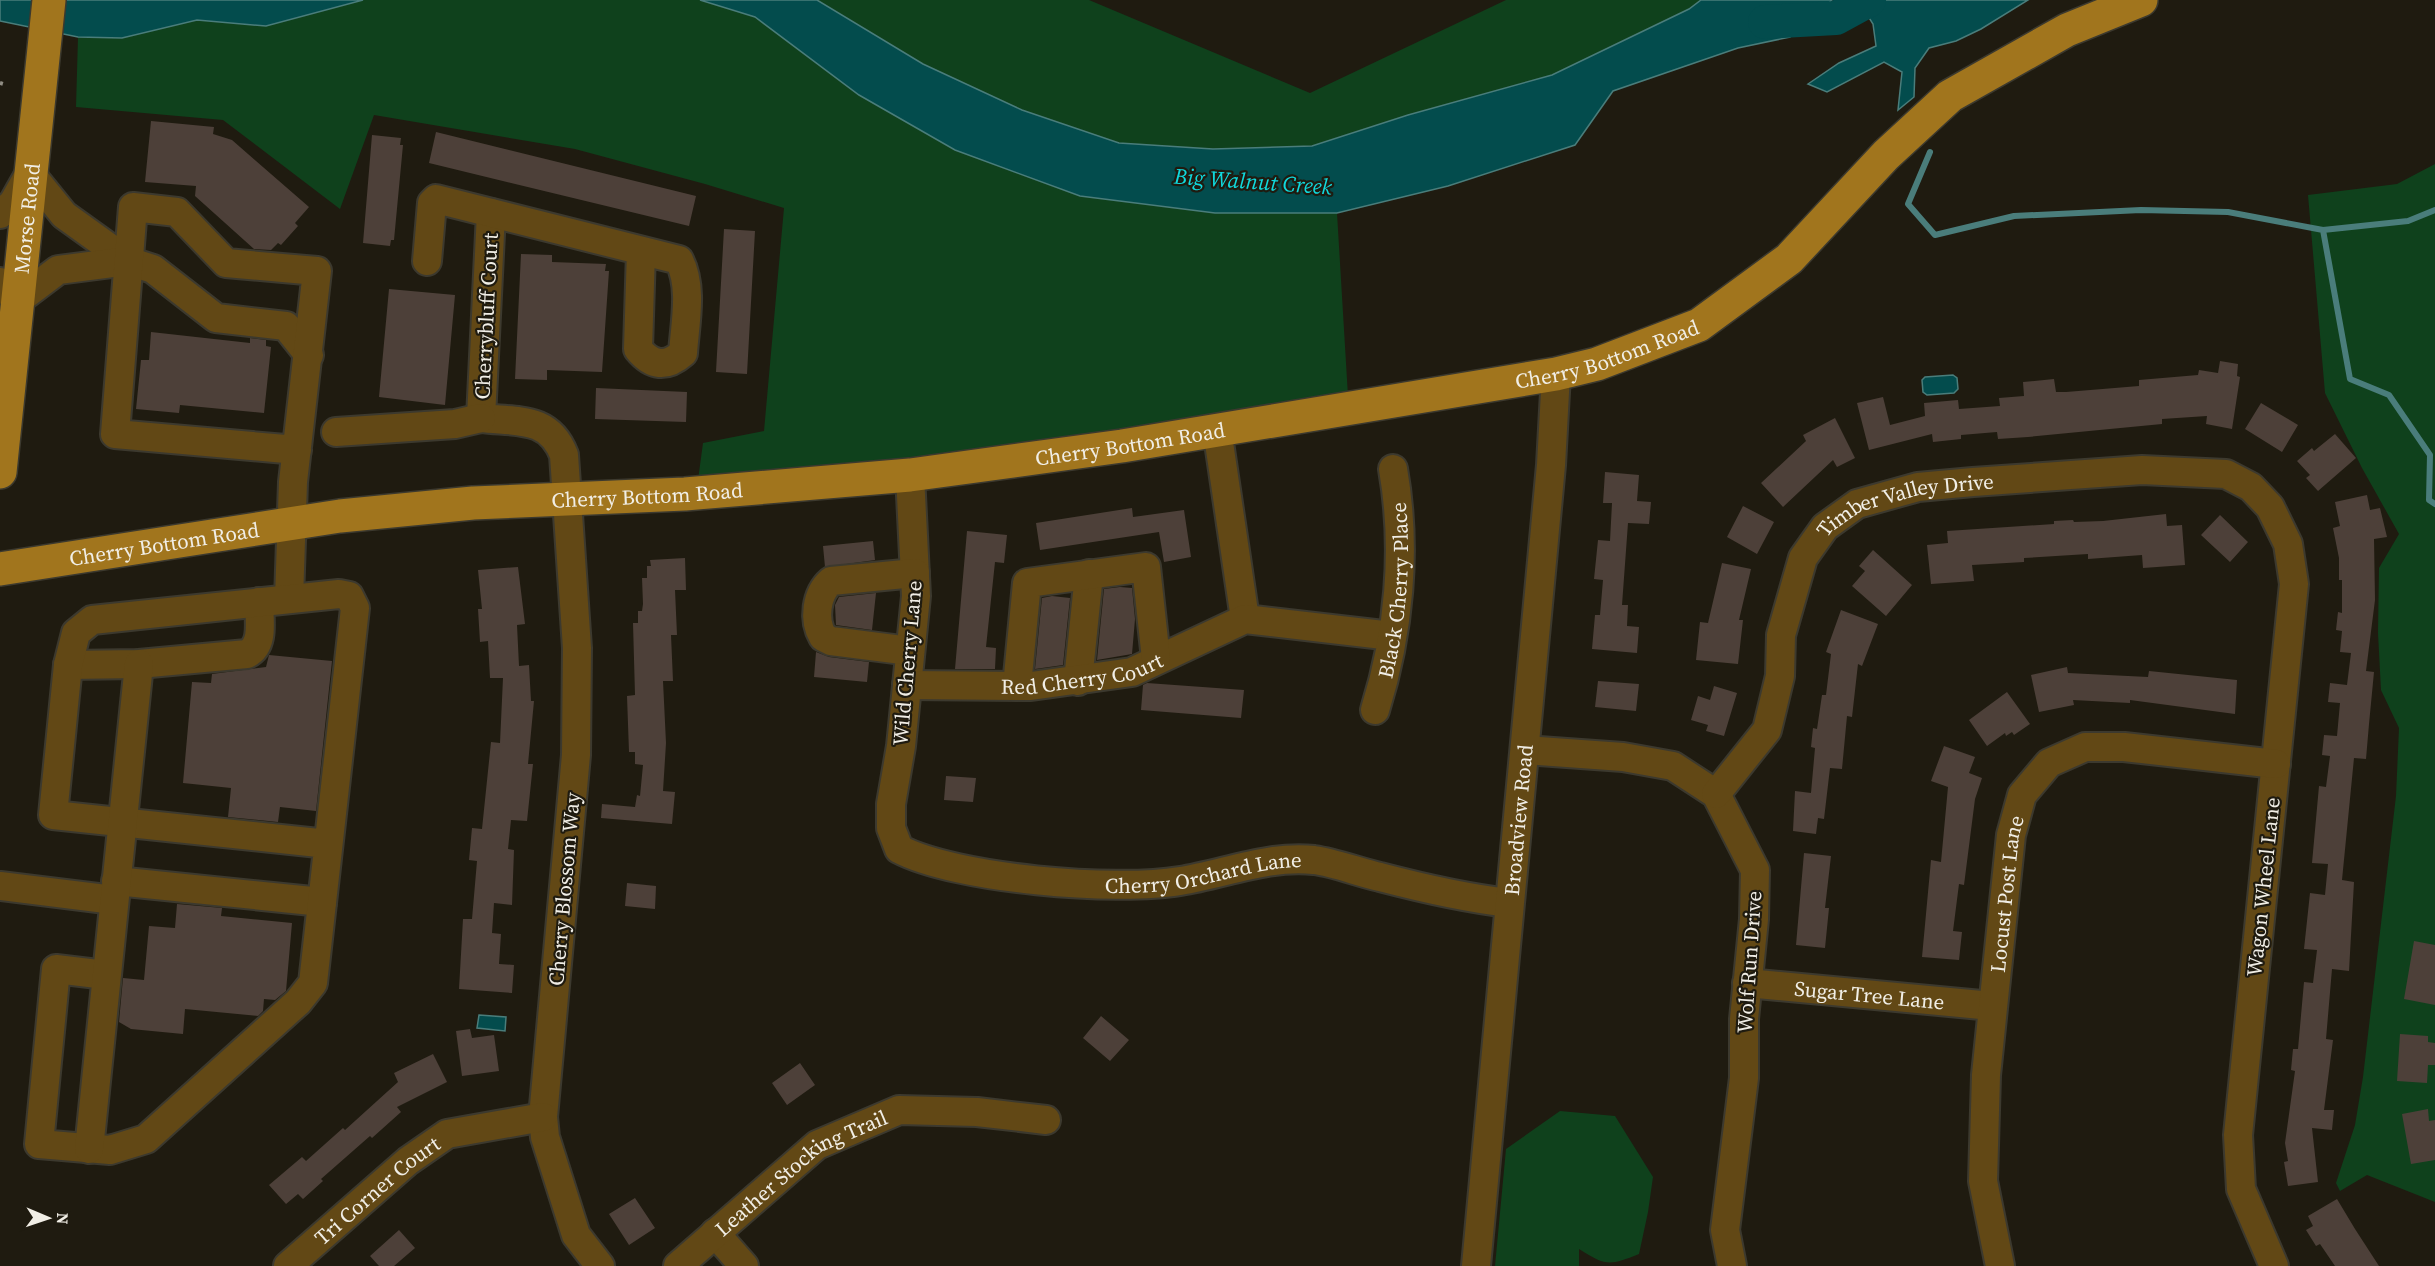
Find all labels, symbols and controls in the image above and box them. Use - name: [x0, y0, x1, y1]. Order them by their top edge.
- water label: Big Walnut Creek: [1172, 160, 1334, 202]
- street label: Morse Road: [6, 162, 46, 275]
- street label: Cherrybluff Court: [467, 232, 505, 400]
- street label: Cherry Bottom Road: [1513, 312, 1703, 395]
- street label: Cherry Bottom Road: [1033, 415, 1227, 472]
- street label: Timber Valley Drive: [1809, 466, 1995, 542]
- street label: Cherry Bottom Road: [551, 475, 744, 514]
- street label: Black Cherry Place: [1370, 501, 1414, 681]
- street label: Cherry Bottom Road: [67, 514, 261, 573]
- street label: Wild Cherry Lane: [885, 579, 929, 747]
- street label: Red Cherry Court: [1001, 645, 1167, 701]
- street label: Broadview Road: [1496, 743, 1539, 897]
- street label: Cherry Blossom Way: [541, 791, 587, 987]
- street label: Wagon Wheel Lane: [2239, 796, 2287, 978]
- street label: Locust Post Lane: [1982, 812, 2030, 974]
- street label: Cherry Orchard Lane: [1105, 845, 1302, 899]
- street label: Wolf Run Drive: [1730, 890, 1768, 1034]
- street label: Sugar Tree Lane: [1793, 973, 1946, 1016]
- street label: Leather Stocking Trail: [708, 1102, 892, 1242]
- street label: Tri Corner Court: [308, 1129, 446, 1251]
- north arrow: [18, 1188, 78, 1248]
- text: N: [52, 1212, 74, 1225]

